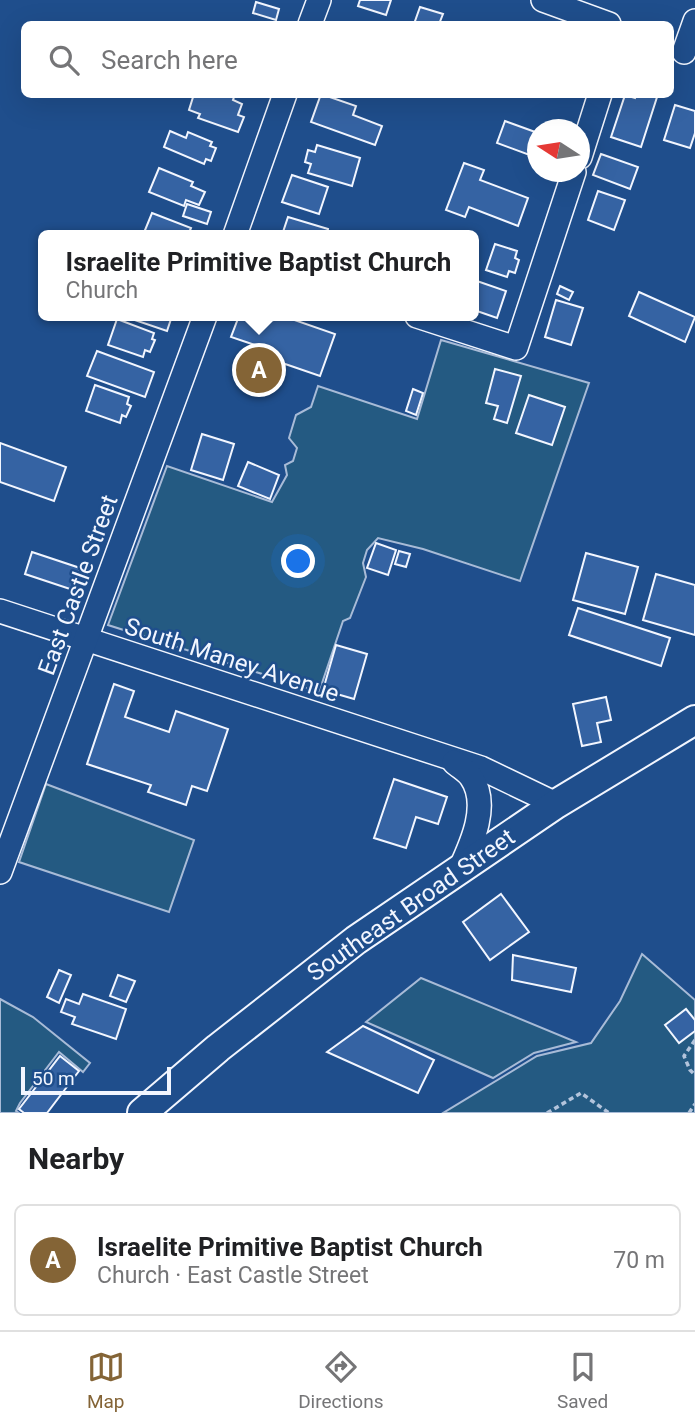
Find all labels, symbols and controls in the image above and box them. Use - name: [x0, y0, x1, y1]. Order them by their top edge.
- search box: [21, 21, 674, 98]
- icon: search: [45, 41, 83, 79]
- text: Search here: [101, 45, 238, 75]
- north arrow: [527, 119, 590, 182]
- popup: [38, 230, 479, 321]
- text: Israelite Primitive Baptist Church: [66, 247, 451, 277]
- text: Church: [66, 277, 138, 304]
- pin: A: [236, 344, 282, 396]
- street label: East Castle Street: [32, 491, 124, 679]
- your location: [281, 544, 315, 578]
- street label: South Maney Avenue: [121, 612, 343, 708]
- street label: Southeast Broad Street: [302, 823, 520, 987]
- scale bar: [21, 1064, 172, 1096]
- text: 50 m: [32, 1067, 75, 1090]
- text: Nearby: [28, 1141, 124, 1176]
- text: Israelite Primitive Baptist Church: [97, 1232, 483, 1262]
- text: A: [45, 1247, 61, 1274]
- text: 70 m: [613, 1247, 665, 1274]
- text: Church · East Castle Street: [97, 1262, 369, 1289]
- tab: Map: [87, 1348, 125, 1413]
- tab: Directions: [298, 1348, 383, 1413]
- tab: Saved: [557, 1348, 608, 1413]

